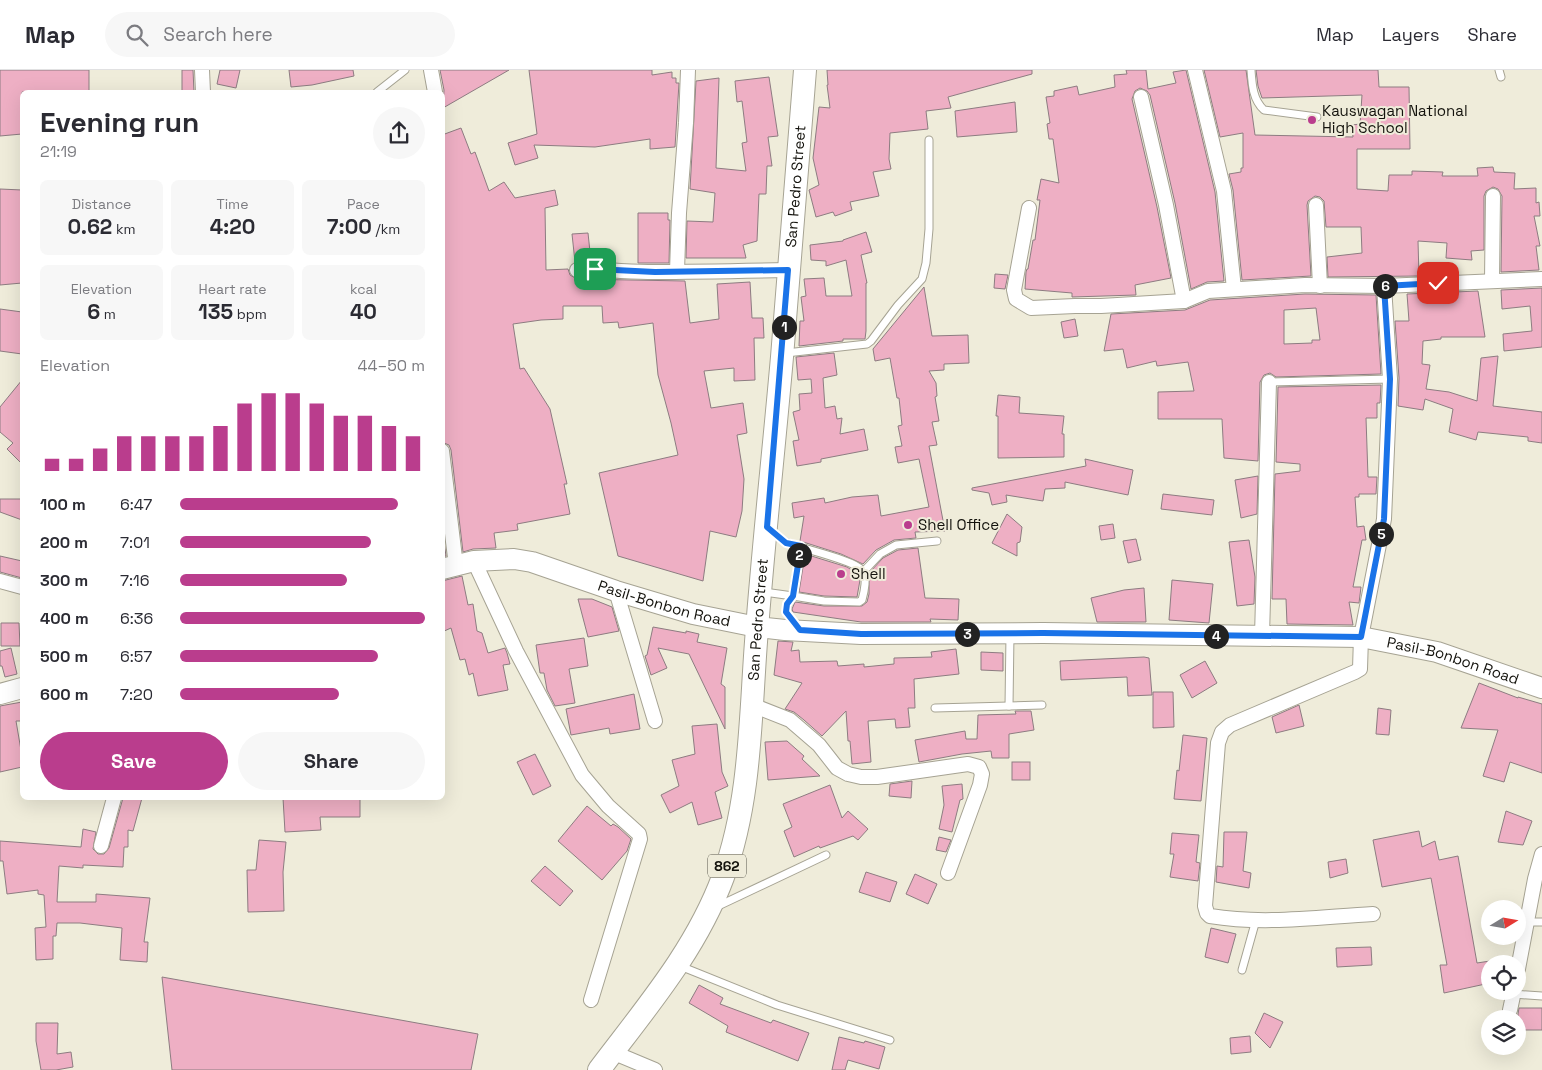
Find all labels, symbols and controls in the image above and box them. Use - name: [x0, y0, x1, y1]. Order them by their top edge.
- search box: [105, 12, 455, 57]
- text: Map: [25, 19, 75, 50]
- icon: search: [123, 21, 151, 49]
- text: Search here: [163, 22, 273, 47]
- text: Map: [1316, 23, 1354, 46]
- text: Layers: [1382, 23, 1439, 46]
- text: Share: [1467, 23, 1517, 46]
- place label: Kauswagan National High School: [1322, 101, 1468, 137]
- text: Evening run: [40, 104, 199, 140]
- button: share: [373, 107, 425, 159]
- marker: Kauswagan National High School: [1306, 114, 1318, 126]
- street label: San Pedro Street: [781, 124, 809, 248]
- text: 21:19: [40, 141, 77, 162]
- text: Distance: [72, 195, 131, 213]
- text: Time: [217, 195, 248, 213]
- text: Pace: [347, 195, 380, 213]
- text: 0.62: [68, 213, 112, 240]
- text: 4:20: [210, 213, 255, 240]
- text: 7:00: [327, 213, 372, 240]
- text: km: [112, 220, 135, 238]
- text: /km: [372, 220, 400, 238]
- pin: [574, 248, 616, 290]
- icon: arrive: [581, 255, 609, 283]
- pin: [1417, 262, 1459, 304]
- icon: check: [1424, 269, 1452, 297]
- pin: 6: [1372, 274, 1398, 298]
- text: 6: [1381, 277, 1390, 295]
- text: Elevation: [71, 280, 132, 298]
- text: Heart rate: [199, 280, 266, 298]
- text: kcal: [350, 280, 377, 298]
- text: 6: [87, 298, 100, 325]
- text: 135: [198, 298, 233, 325]
- text: 40: [350, 298, 377, 325]
- text: m: [100, 305, 116, 323]
- text: bpm: [233, 305, 267, 323]
- pin: 1: [772, 314, 796, 340]
- text: 1: [781, 318, 788, 336]
- text: Elevation: [40, 355, 110, 376]
- text: 44–50 m: [358, 355, 425, 376]
- text: 100 m: [40, 494, 86, 515]
- text: 6:47: [120, 494, 152, 515]
- place label: Shell Office: [918, 515, 999, 534]
- marker: Shell Office: [902, 519, 914, 531]
- pin: 5: [1368, 522, 1394, 546]
- text: 5: [1377, 525, 1386, 543]
- text: 200 m: [40, 532, 88, 553]
- text: 7:01: [120, 532, 150, 553]
- pin: 2: [786, 542, 812, 568]
- text: 2: [795, 546, 804, 564]
- street label: San Pedro Street: [743, 557, 772, 681]
- place label: Shell: [851, 564, 886, 583]
- marker: Shell: [835, 568, 847, 580]
- text: 300 m: [40, 570, 88, 591]
- text: 7:16: [120, 570, 150, 591]
- street label: Pasil-Bonbon Road: [596, 575, 732, 630]
- text: 400 m: [40, 608, 89, 629]
- text: 6:36: [120, 608, 153, 629]
- pin: 3: [954, 622, 980, 646]
- pin: 4: [1204, 624, 1228, 648]
- text: 3: [963, 625, 972, 643]
- text: 4: [1212, 627, 1221, 645]
- street label: Pasil-Bonbon Road: [1385, 632, 1521, 688]
- text: 500 m: [40, 646, 88, 667]
- text: 6:57: [120, 646, 152, 667]
- text: 600 m: [40, 684, 88, 705]
- text: 7:20: [120, 684, 153, 705]
- button: Save: [40, 732, 228, 790]
- button: Share: [238, 732, 425, 790]
- road number: 862: [708, 854, 746, 878]
- north arrow: [1481, 900, 1526, 945]
- map controls: [1481, 900, 1526, 1055]
- button: locate: [1481, 955, 1526, 1000]
- button: layers: [1481, 1010, 1526, 1055]

